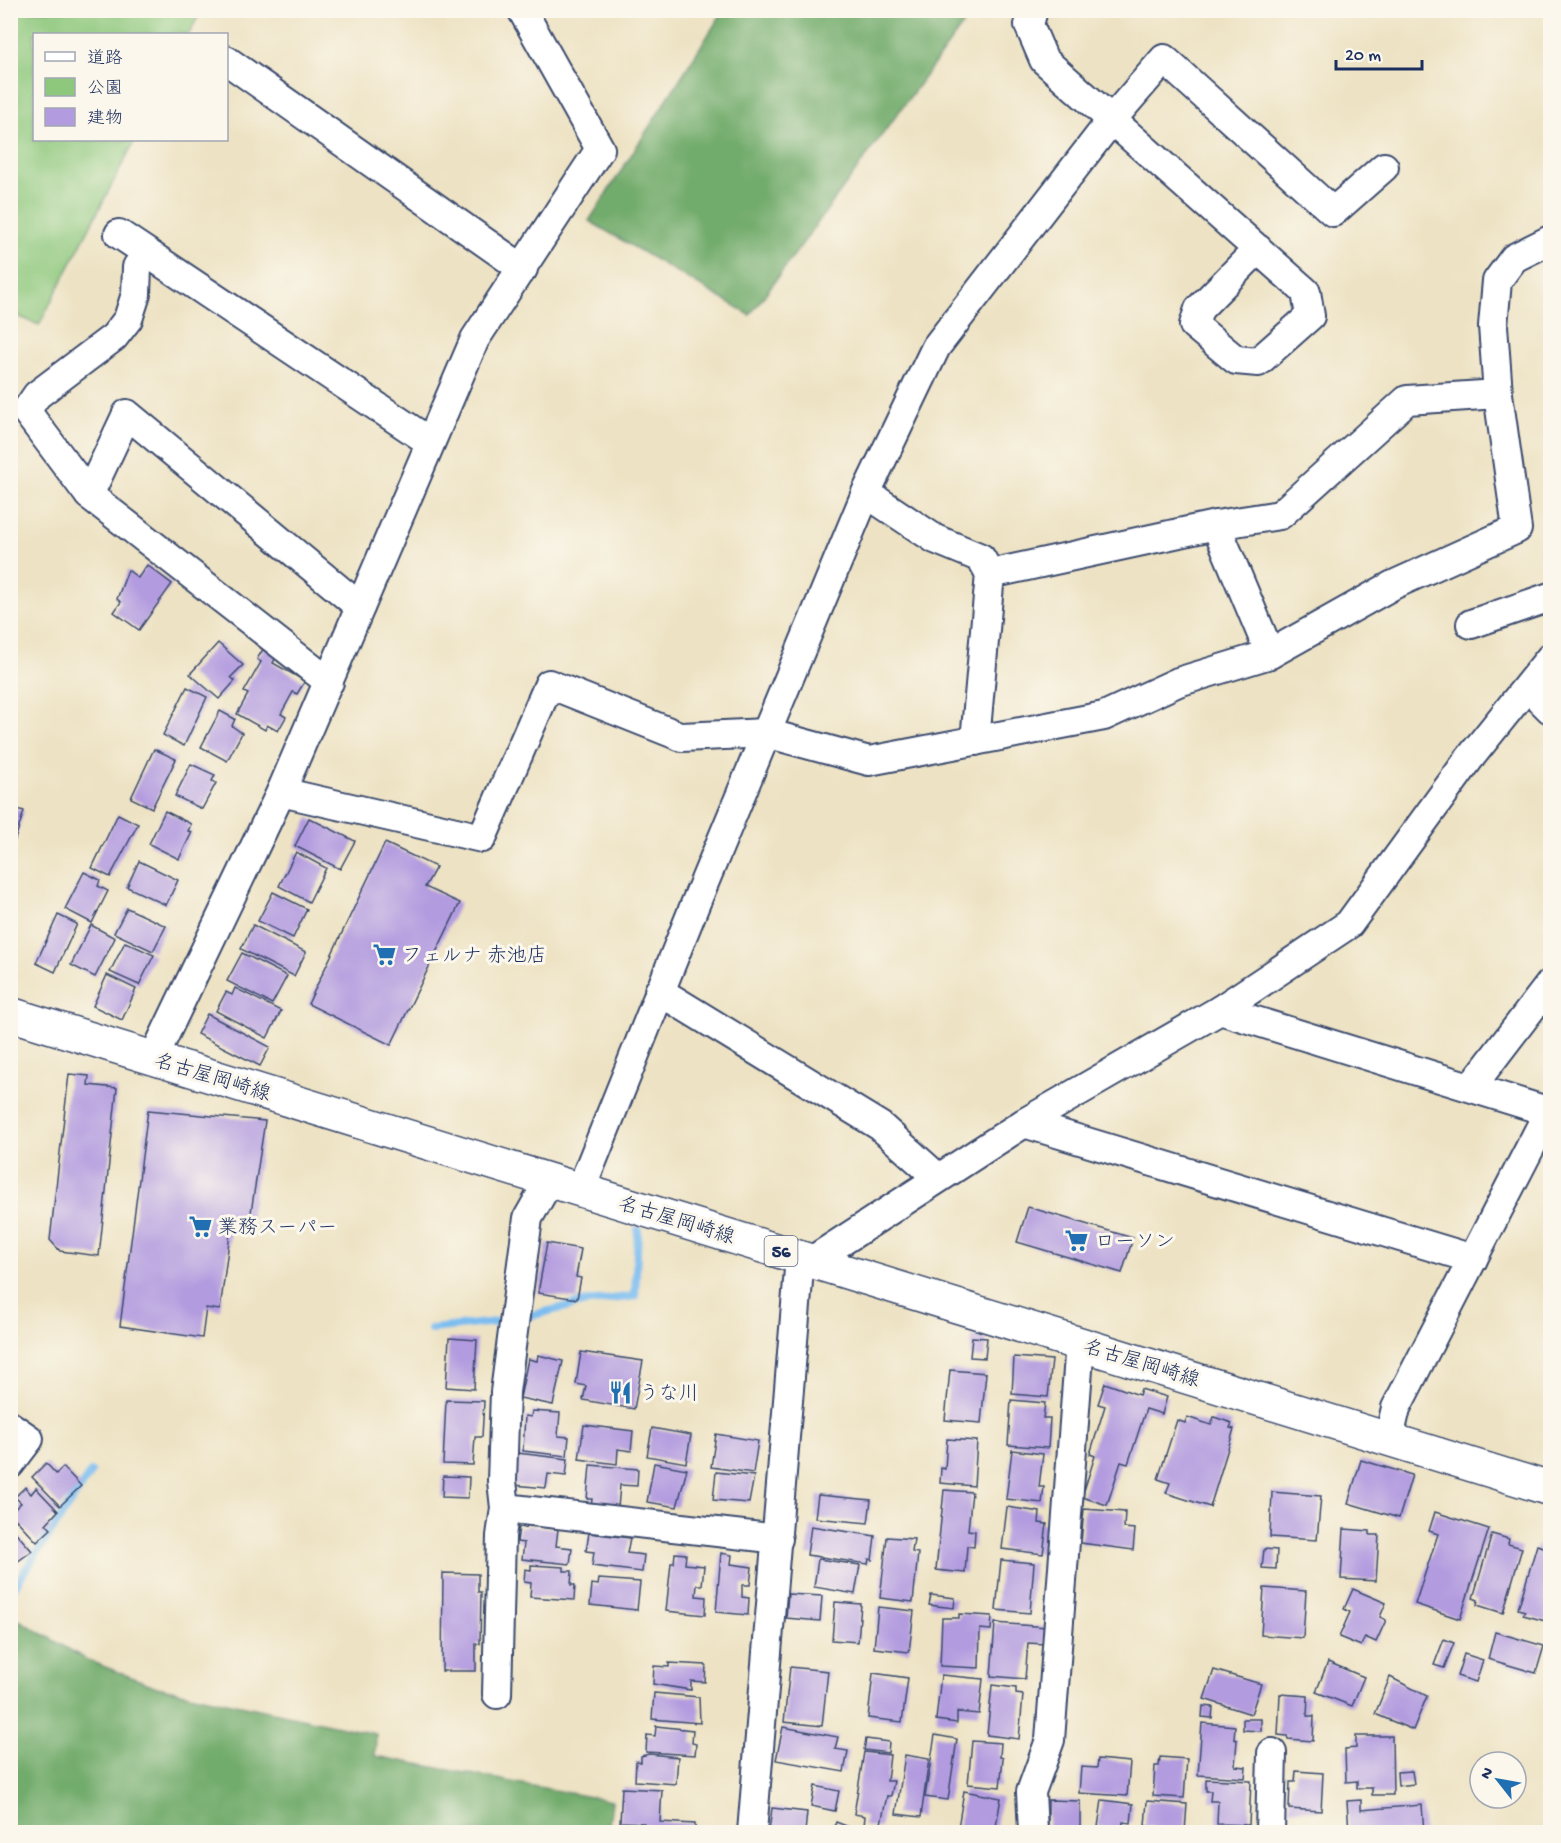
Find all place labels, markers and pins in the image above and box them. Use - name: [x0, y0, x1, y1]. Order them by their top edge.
- supermarket icon: フェルナ 赤池店: [371, 941, 397, 967]
- place label: フェルナ 赤池店: [402, 944, 547, 969]
- supermarket icon: 業務スーパー: [187, 1213, 213, 1239]
- place label: 業務スーパー: [218, 1216, 337, 1241]
- supermarket icon: ローソン: [1064, 1227, 1090, 1253]
- place label: ローソン: [1095, 1232, 1175, 1255]
- restaurant icon: うな川: [608, 1379, 634, 1405]
- place label: うな川: [639, 1383, 699, 1407]

